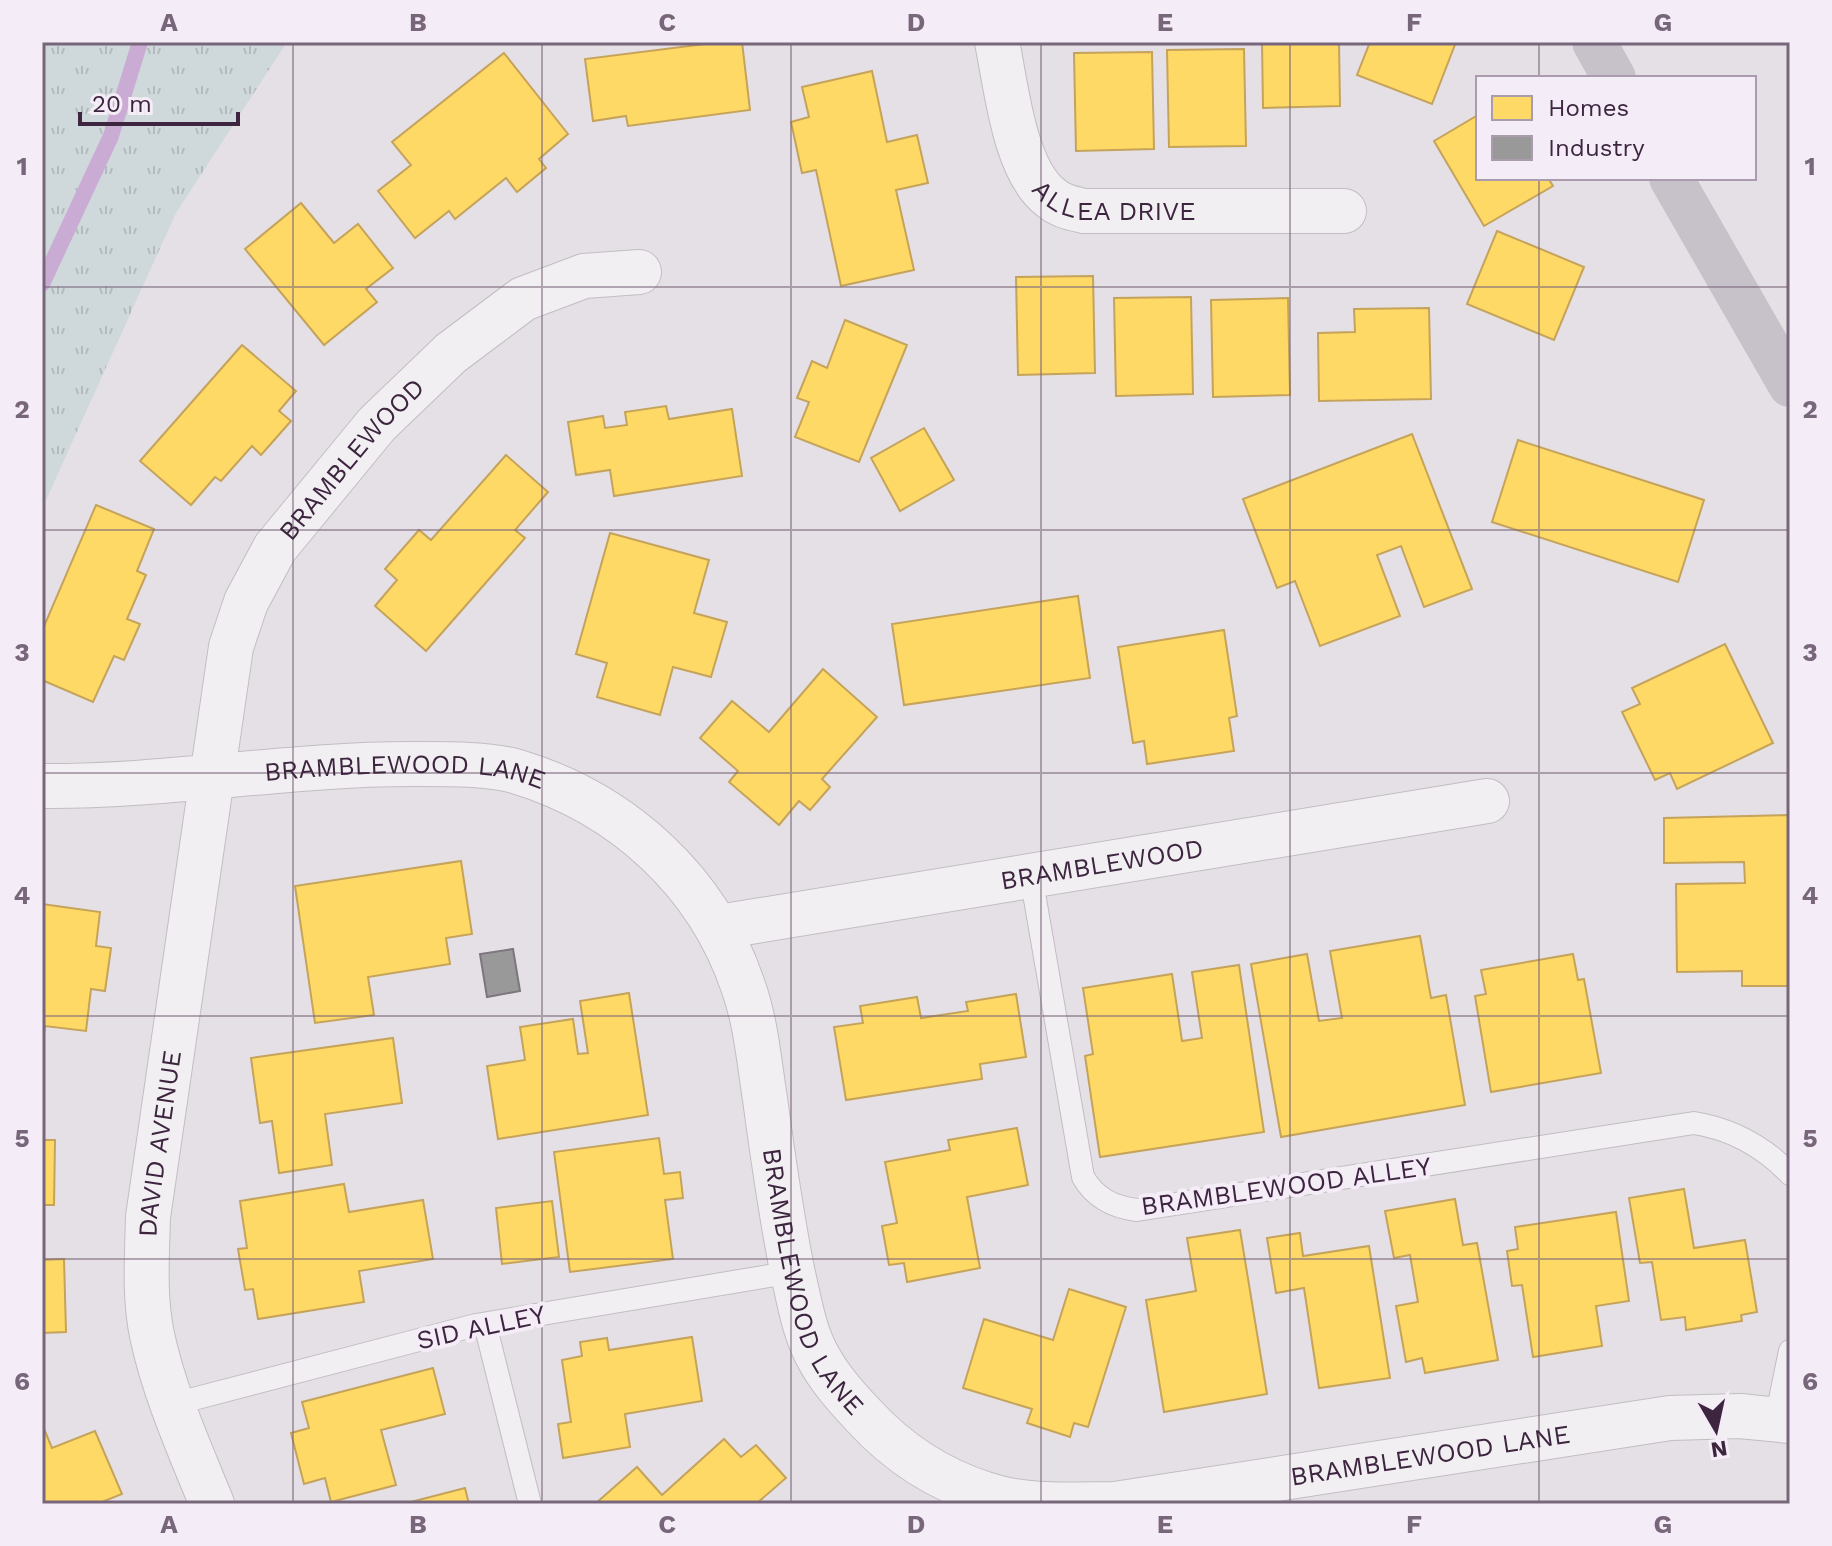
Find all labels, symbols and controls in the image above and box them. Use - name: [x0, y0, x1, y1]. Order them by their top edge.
- text: A: [160, 7, 178, 37]
- text: B: [409, 7, 427, 37]
- text: C: [658, 7, 676, 37]
- text: D: [907, 7, 925, 37]
- text: E: [1157, 7, 1173, 37]
- text: F: [1406, 7, 1422, 37]
- text: G: [1654, 7, 1672, 37]
- scale bar: [80, 76, 238, 126]
- legend: [1476, 76, 1756, 180]
- text: 20 m: [92, 90, 152, 118]
- text: Homes: [1548, 94, 1629, 122]
- text: Industry: [1548, 134, 1645, 162]
- text: 1: [16, 151, 28, 181]
- text: 1: [1804, 151, 1816, 181]
- street label: ALLEA DRIVE: [1026, 174, 1196, 226]
- street label: BRAMBLEWOOD: [273, 372, 430, 546]
- text: 2: [14, 394, 30, 424]
- text: 2: [1802, 394, 1818, 424]
- text: 3: [14, 637, 30, 667]
- text: 3: [1802, 637, 1818, 667]
- street label: BRAMBLEWOOD LANE: [263, 749, 549, 795]
- street label: BRAMBLEWOOD: [998, 833, 1206, 896]
- text: 4: [14, 880, 31, 910]
- text: 4: [1802, 880, 1819, 910]
- street label: DAVID AVENUE: [132, 1048, 187, 1237]
- text: 5: [14, 1123, 30, 1153]
- text: 5: [1802, 1123, 1818, 1153]
- street label: BRAMBLEWOOD LANE: [757, 1146, 870, 1421]
- street label: BRAMBLEWOOD ALLEY: [1139, 1151, 1433, 1221]
- street label: SID ALLEY: [414, 1299, 548, 1355]
- text: 6: [14, 1366, 30, 1396]
- text: 6: [1802, 1366, 1818, 1396]
- north arrow: [1676, 1390, 1756, 1470]
- street label: BRAMBLEWOOD LANE: [1288, 1419, 1572, 1492]
- text: N: [1709, 1436, 1729, 1463]
- text: A: [160, 1509, 178, 1539]
- text: B: [409, 1509, 427, 1539]
- text: C: [658, 1509, 676, 1539]
- text: D: [907, 1509, 925, 1539]
- text: E: [1157, 1509, 1173, 1539]
- text: F: [1406, 1509, 1422, 1539]
- text: G: [1654, 1509, 1672, 1539]

